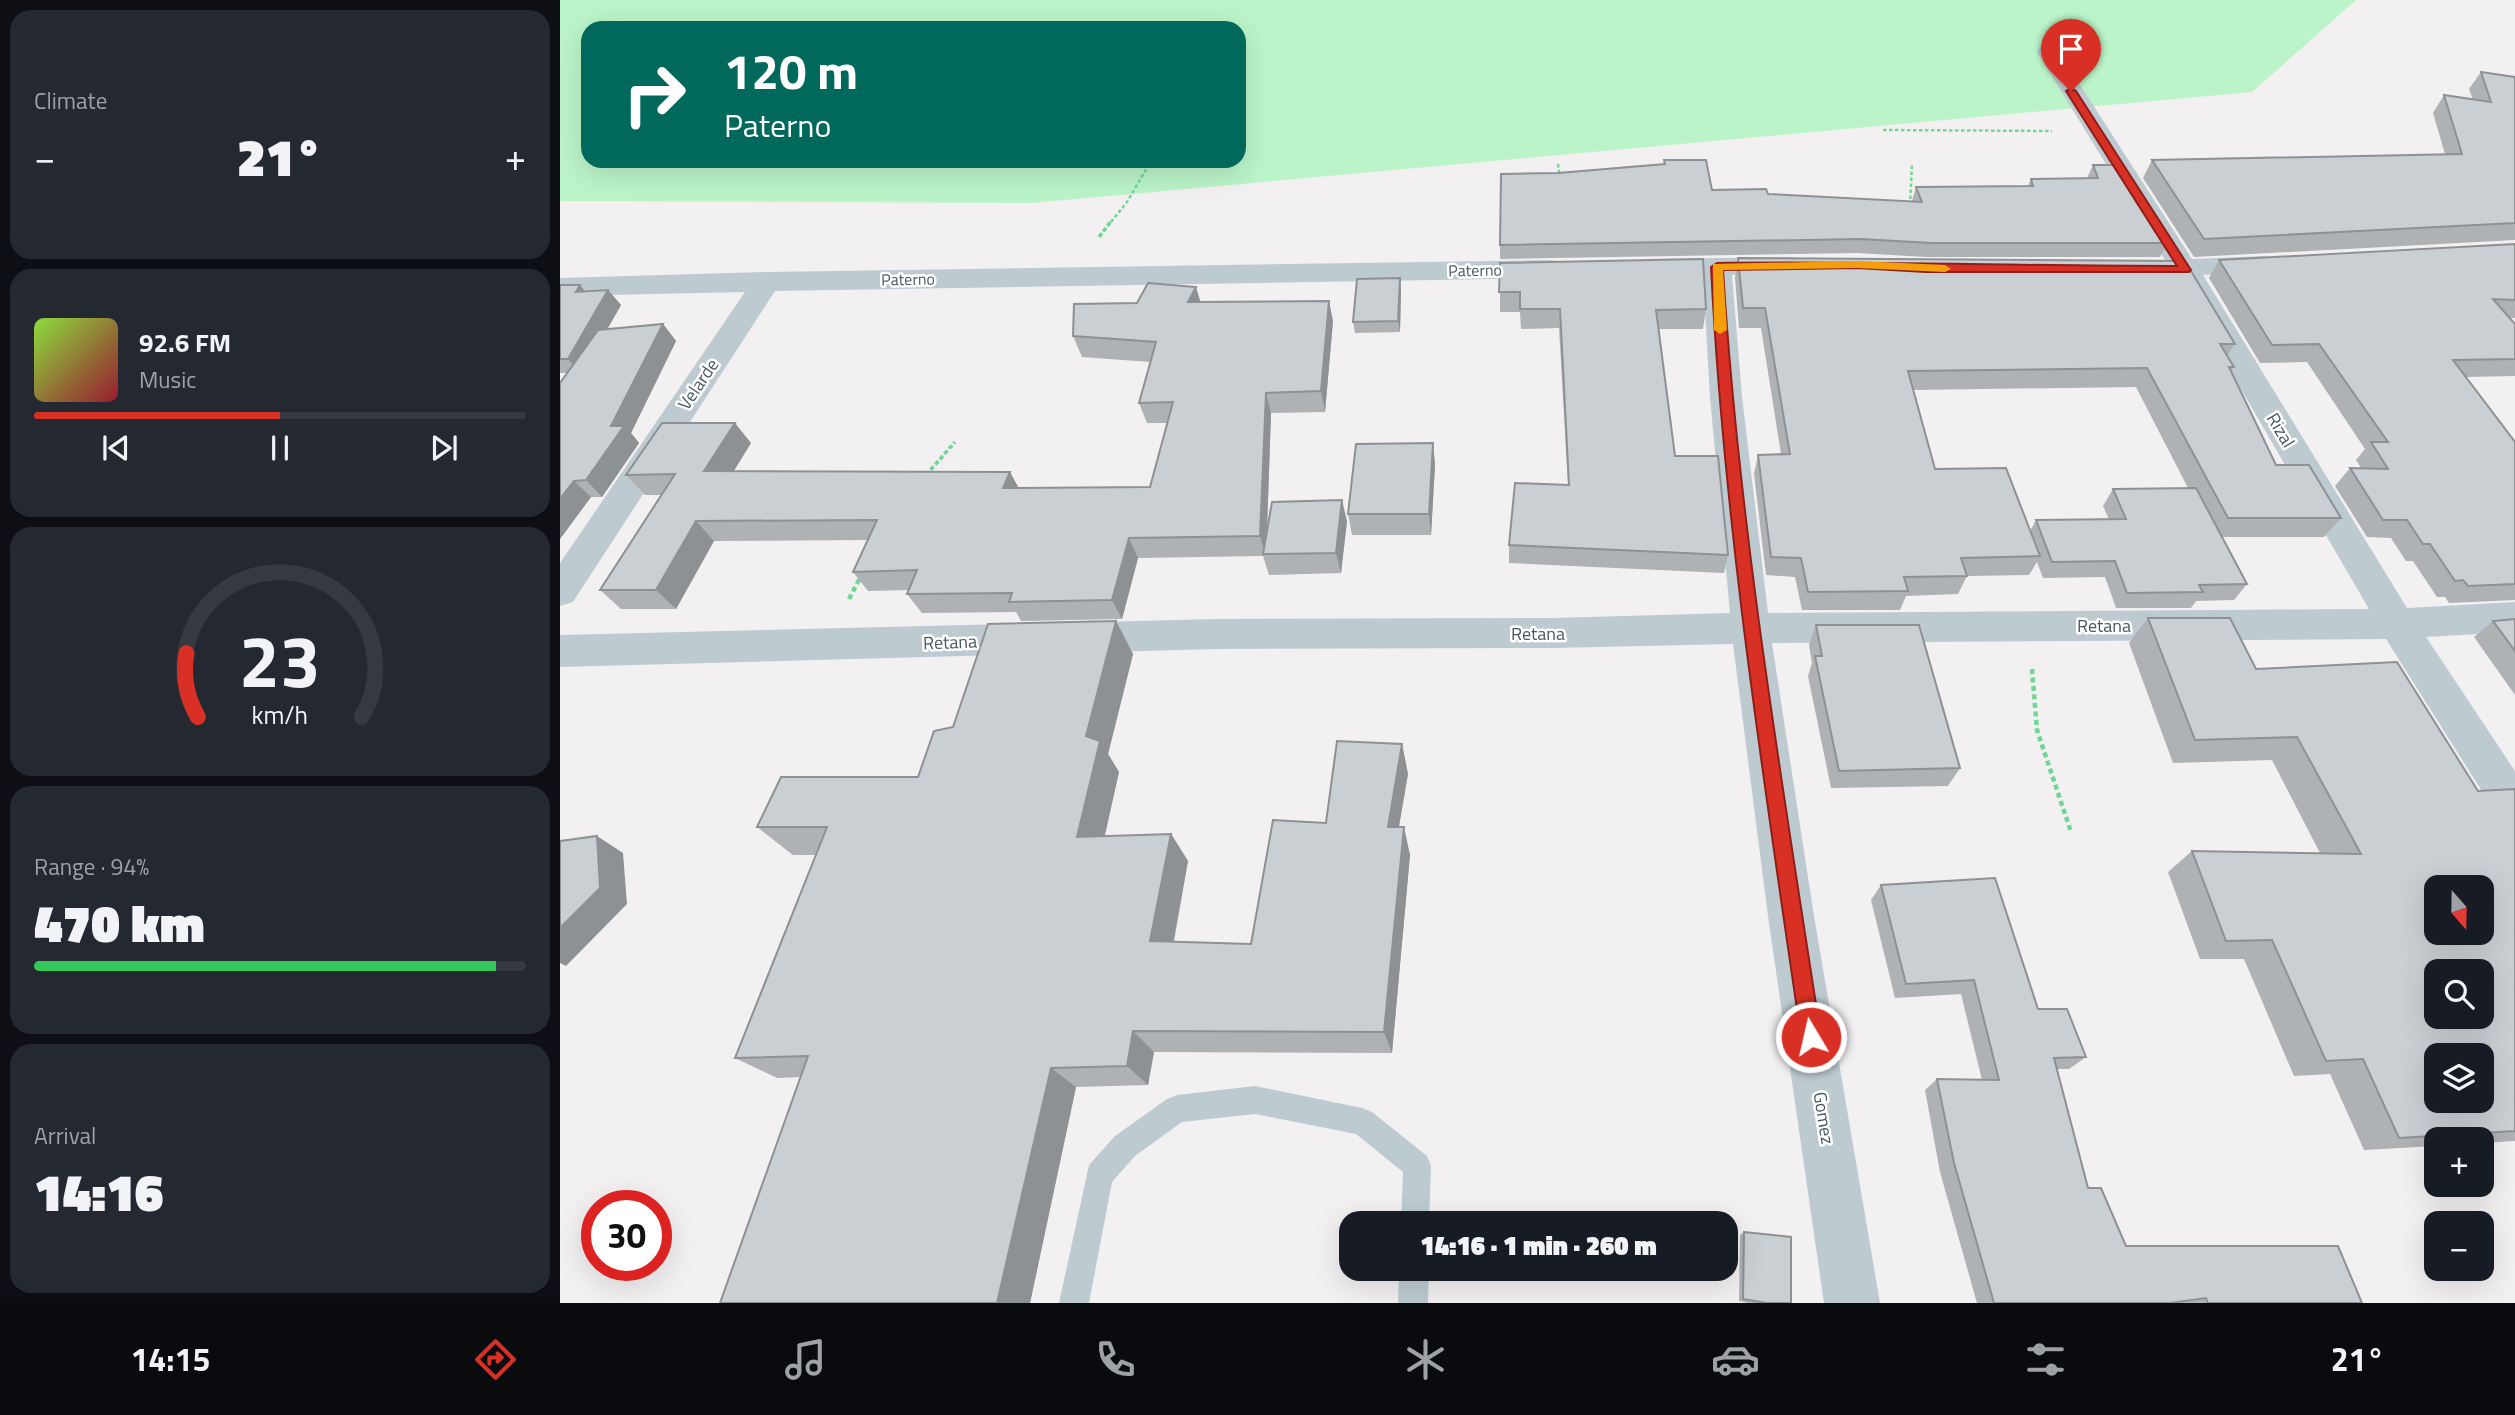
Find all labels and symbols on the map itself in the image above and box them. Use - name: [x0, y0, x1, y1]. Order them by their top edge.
- pin: [2041, 19, 2101, 91]
- street label: Paterno: [1448, 258, 1502, 282]
- street label: Paterno: [881, 267, 935, 291]
- street label: Velarde: [671, 353, 725, 415]
- street label: Rizal: [2260, 407, 2302, 453]
- street label: Retana: [2077, 612, 2131, 639]
- street label: Retana: [1511, 620, 1565, 647]
- street label: Retana: [923, 628, 977, 656]
- north arrow: [2424, 875, 2494, 945]
- position arrow: [1774, 1000, 1848, 1074]
- street label: Gomez: [1807, 1090, 1841, 1146]
- speed limit sign: 30: [581, 1190, 672, 1281]

